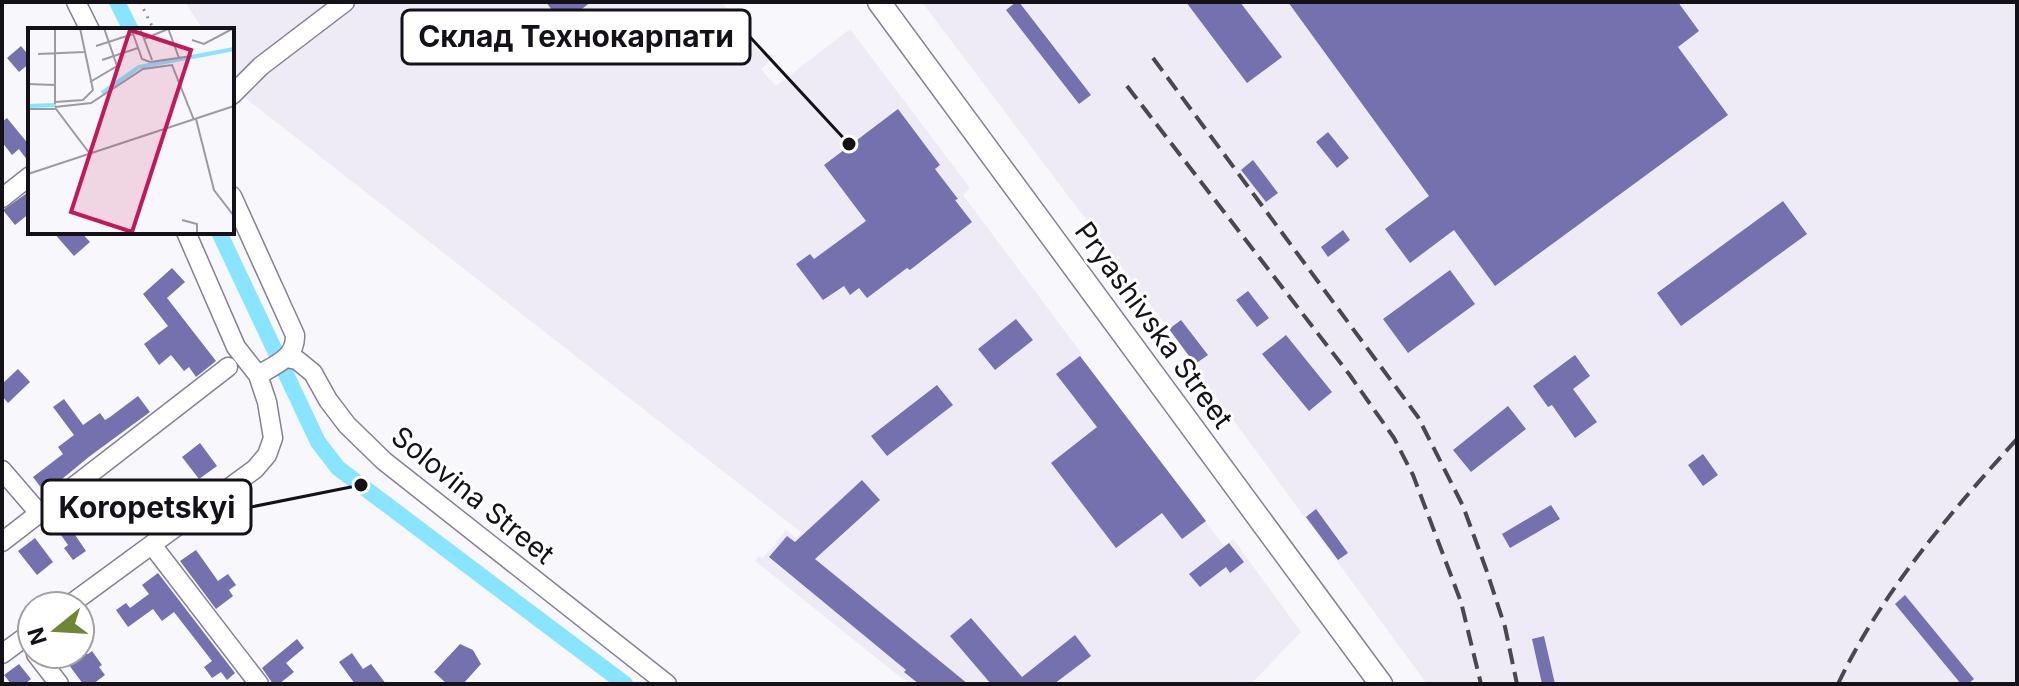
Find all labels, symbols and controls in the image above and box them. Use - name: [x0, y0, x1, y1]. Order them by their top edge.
- callout: Склад Технокарпати: [402, 10, 750, 64]
- text: Склад Технокарпати: [418, 18, 734, 54]
- inset map: [28, 28, 234, 234]
- street label: Pryashivska Street: [1068, 215, 1240, 435]
- street label: Solovina Street: [385, 419, 561, 571]
- callout: Koropetskyi: [42, 480, 251, 534]
- text: Koropetskyi: [59, 489, 235, 525]
- north arrow: [16, 590, 96, 670]
- text: N: [22, 624, 52, 648]

